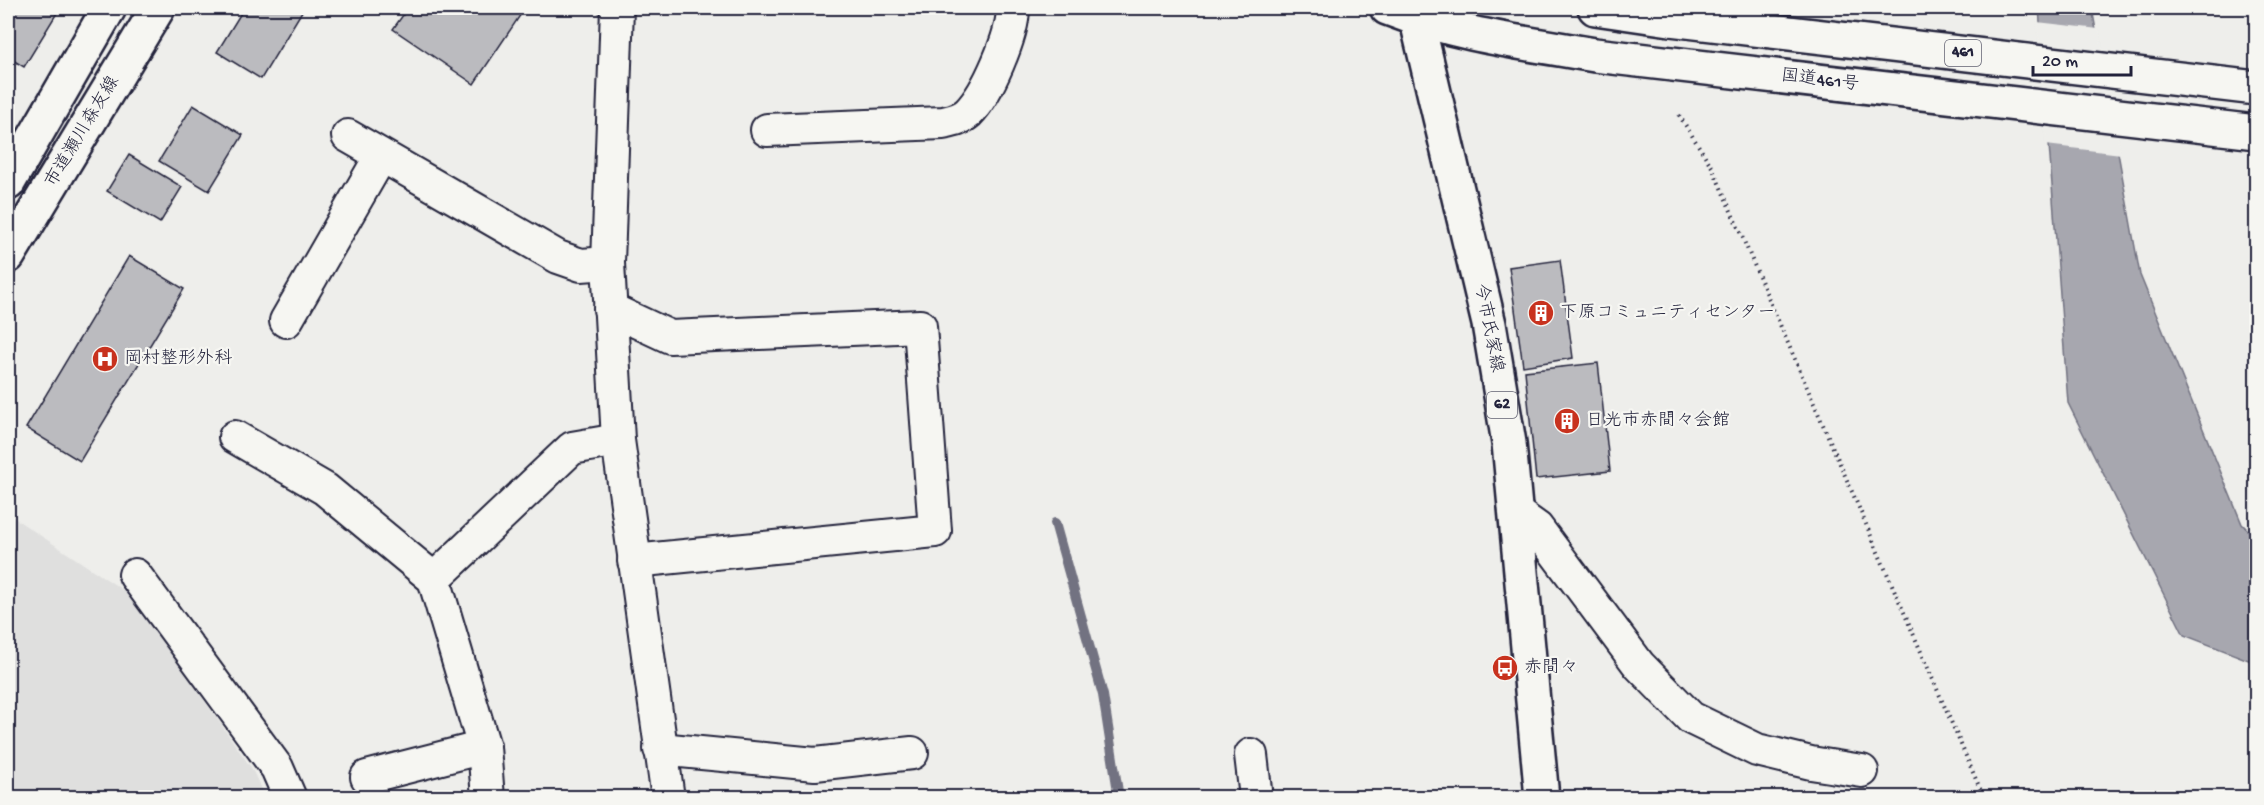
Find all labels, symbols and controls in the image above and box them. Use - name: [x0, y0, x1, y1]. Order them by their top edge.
- scale bar: [2033, 39, 2130, 77]
- road number: 461: [1945, 40, 1981, 66]
- text: 20 m: [2042, 52, 2078, 73]
- street label: 国道461号: [1780, 65, 1861, 96]
- street label: 市道瀬川森友線: [41, 72, 124, 191]
- street label: 今市氏家線: [1469, 282, 1508, 374]
- building icon: 下原コミュニティセンター: [1526, 298, 1556, 328]
- place label: 下原コミュニティセンター: [1560, 303, 1775, 324]
- hospital icon: 岡村整形外科: [90, 344, 120, 374]
- place label: 岡村整形外科: [124, 348, 232, 370]
- road number: 62: [1487, 392, 1517, 418]
- building icon: 日光市赤間々会館: [1552, 406, 1582, 436]
- place label: 日光市赤間々会館: [1586, 410, 1730, 432]
- bus stop icon: 赤間々: [1490, 653, 1520, 683]
- place label: 赤間々: [1524, 657, 1578, 679]

